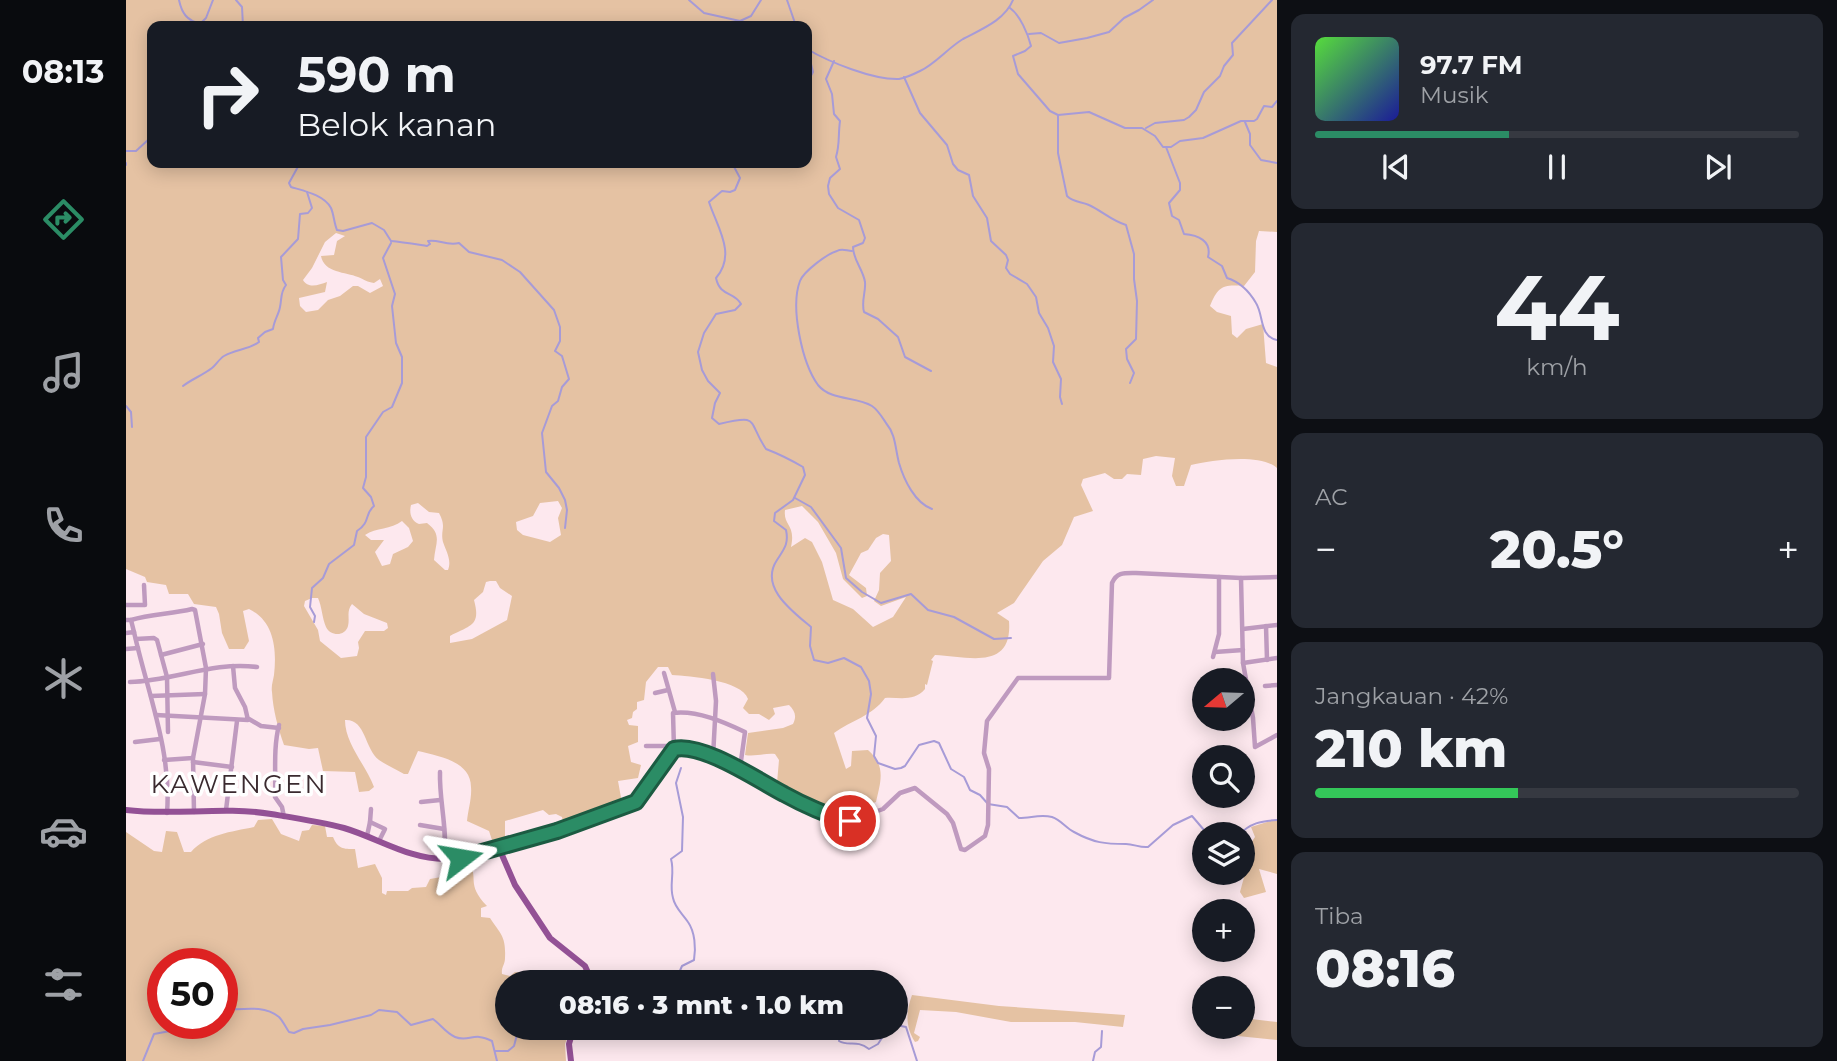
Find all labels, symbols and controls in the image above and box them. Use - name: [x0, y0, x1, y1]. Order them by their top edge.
- text: 590 m: [297, 45, 456, 104]
- icon: right: [182, 49, 273, 140]
- text: 97.7 FM: [1420, 49, 1523, 81]
- text: 08:13: [22, 52, 104, 91]
- text: Musik: [1420, 81, 1489, 109]
- text: Belok kanan: [297, 105, 497, 144]
- icon: previous: [1377, 148, 1415, 186]
- icon: pause: [1538, 148, 1576, 186]
- icon: next: [1699, 148, 1737, 186]
- icon: directions: [39, 195, 88, 244]
- text: 44: [1494, 252, 1620, 363]
- icon: music: [39, 348, 88, 397]
- text: km/h: [1526, 353, 1588, 381]
- text: AC: [1315, 483, 1348, 511]
- icon: phone: [39, 501, 88, 550]
- text: 20.5°: [1490, 518, 1624, 581]
- text: −: [1315, 526, 1337, 573]
- text: +: [1777, 526, 1799, 573]
- icon: climate: [39, 654, 88, 703]
- north arrow: [1192, 668, 1255, 732]
- map controls: [1192, 668, 1255, 1039]
- text: Jangkauan · 42%: [1315, 682, 1508, 710]
- text: 210 km: [1315, 717, 1507, 780]
- button: search: [1192, 745, 1255, 808]
- district label: KAWENGEN: [150, 768, 328, 800]
- pin: [820, 791, 880, 851]
- icon: arrive: [831, 802, 869, 840]
- icon: car: [39, 807, 88, 856]
- position arrow: [424, 821, 498, 895]
- button: layers: [1192, 822, 1255, 885]
- button: +: [1192, 899, 1255, 962]
- text: Tiba: [1315, 902, 1363, 930]
- text: 08:16: [1315, 937, 1455, 1000]
- speed limit sign: 50: [147, 948, 238, 1039]
- icon: filters: [39, 960, 88, 1009]
- button: −: [1192, 976, 1255, 1039]
- text: 08:16 · 3 mnt · 1.0 km: [559, 989, 844, 1021]

